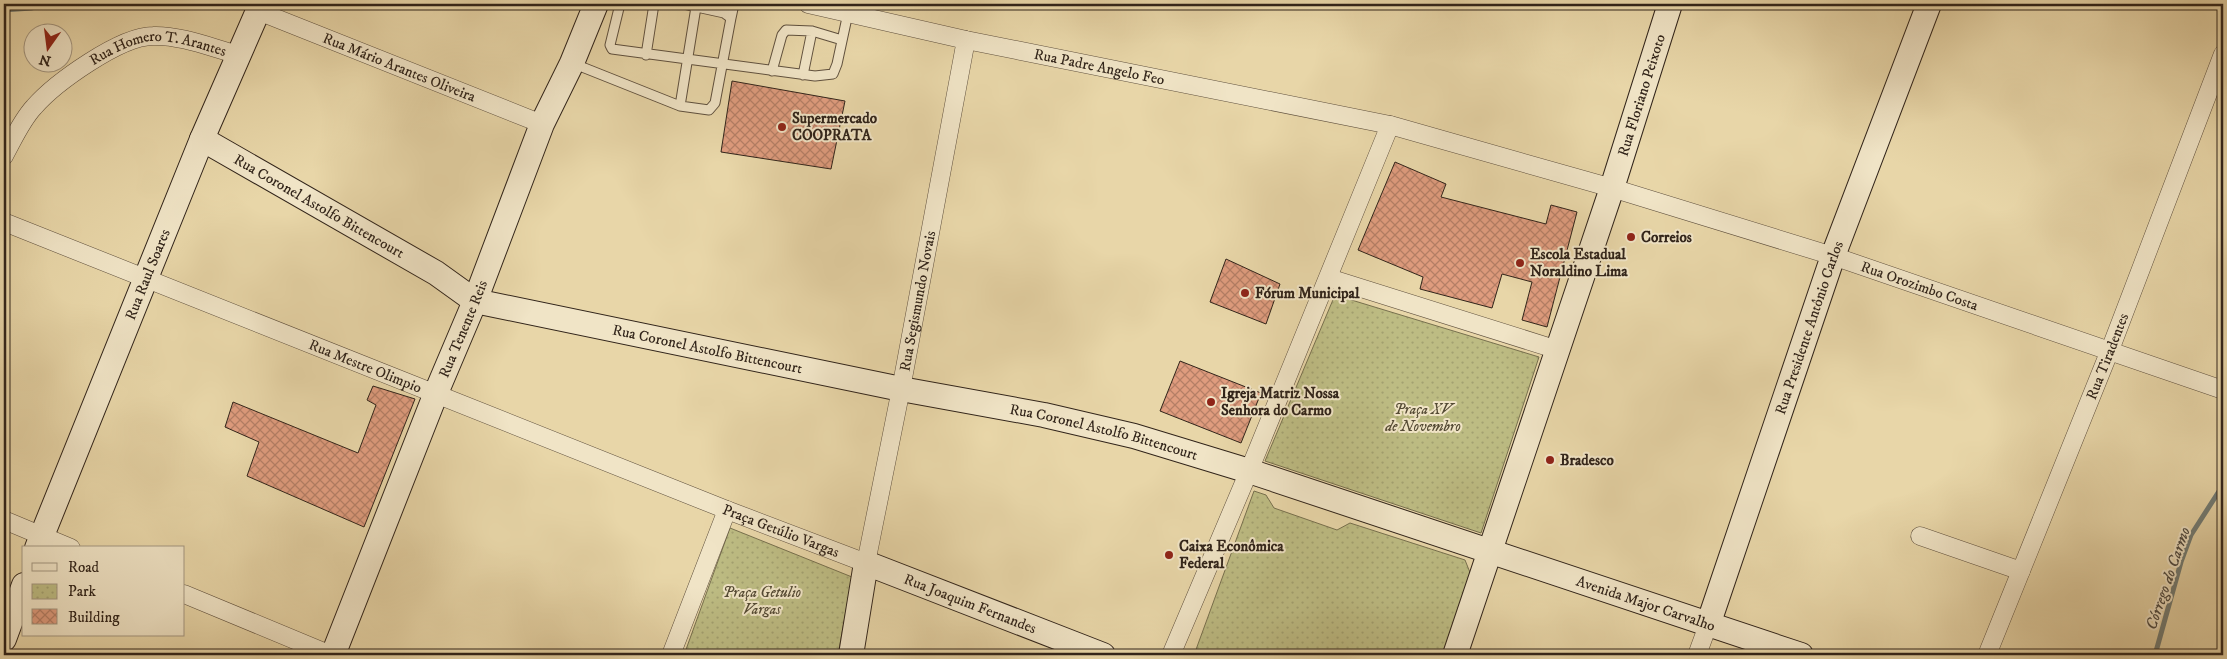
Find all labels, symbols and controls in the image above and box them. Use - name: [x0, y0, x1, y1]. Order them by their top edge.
- north arrow: [22, 22, 72, 72]
- street label: Rua Homero T. Arantes: [86, 27, 229, 70]
- street label: Rua Mário Arantes Oliveira: [320, 29, 479, 107]
- street label: Rua Floriano Peixoto: [1614, 32, 1670, 159]
- street label: Rua Padre Angelo Feo: [1032, 45, 1166, 90]
- text: N: [37, 49, 53, 70]
- place label: Supermercado COOPRATA: [792, 109, 878, 145]
- marker: Supermercado COOPRATA: [776, 121, 788, 133]
- street label: Rua Coronel Astolfo Bittencourt: [230, 150, 408, 263]
- street label: Rua Raul Soares: [121, 226, 175, 323]
- place label: Correios: [1641, 228, 1692, 247]
- street label: Rua Segismundo Novais: [895, 229, 940, 373]
- marker: Correios: [1625, 231, 1637, 243]
- street label: Rua Presidente Antônio Carlos: [1771, 238, 1848, 417]
- place label: Escola Estadual Noraldino Lima: [1530, 245, 1628, 281]
- marker: Escola Estadual Noraldino Lima: [1514, 257, 1526, 269]
- street label: Rua Orozimbo Costa: [1858, 257, 1981, 315]
- street label: Rua Tenente Reis: [435, 278, 492, 381]
- place label: Fórum Municipal: [1255, 284, 1360, 303]
- marker: Fórum Municipal: [1239, 287, 1251, 299]
- street label: Rua Tiradentes: [2082, 310, 2133, 403]
- street label: Rua Coronel Astolfo Bittencourt: [611, 321, 804, 378]
- street label: Rua Mestre Olimpio: [306, 335, 425, 398]
- place label: Igreja Matriz Nossa Senhora do Carmo: [1221, 384, 1340, 420]
- marker: Igreja Matriz Nossa Senhora do Carmo: [1205, 396, 1217, 408]
- street label: Rua Coronel Astolfo Bittencourt: [1008, 400, 1200, 465]
- park label: Praça XV de Novembro: [1384, 400, 1461, 436]
- place label: Bradesco: [1560, 451, 1615, 470]
- marker: Bradesco: [1544, 454, 1556, 466]
- street label: Praça Getúlio Vargas: [720, 500, 842, 562]
- water label: Córrego do Carmo: [2141, 524, 2195, 632]
- place label: Caixa Econômica Federal: [1179, 537, 1284, 573]
- legend: [22, 546, 185, 636]
- marker: Caixa Econômica Federal: [1163, 549, 1175, 561]
- text: Road: [68, 558, 100, 577]
- street label: Rua Joaquim Fernandes: [901, 570, 1039, 638]
- street label: Avenida Major Carvalho: [1574, 572, 1718, 636]
- text: Park: [68, 582, 97, 601]
- park label: Praça Getulio Vargas: [723, 583, 802, 619]
- text: Building: [68, 608, 120, 627]

